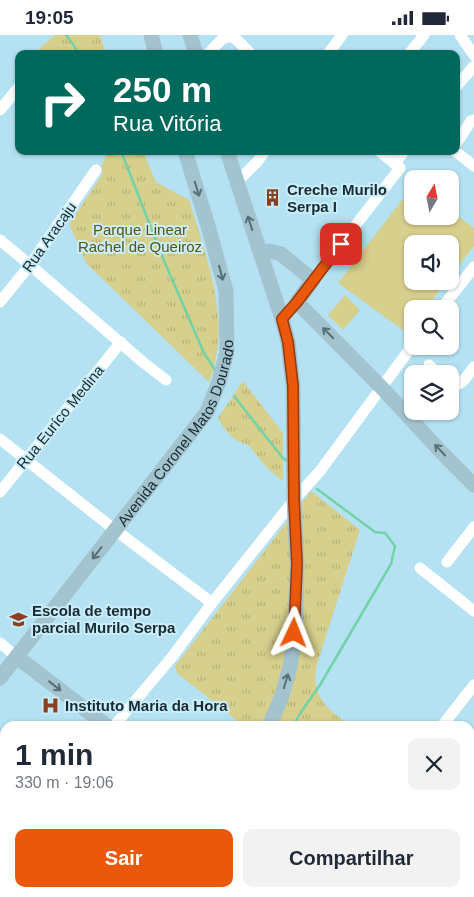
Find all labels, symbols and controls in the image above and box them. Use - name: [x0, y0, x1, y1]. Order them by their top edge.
- text: 19:05: [25, 7, 74, 28]
- icon: right: [30, 70, 95, 135]
- text: 250 m: [113, 70, 212, 109]
- text: Rua Vitória: [113, 111, 221, 136]
- north arrow: [404, 170, 459, 225]
- map controls: [404, 170, 459, 420]
- one-way arrow: [192, 180, 202, 196]
- place label: Creche Murilo Serpa I: [287, 181, 387, 215]
- building icon: Creche Murilo Serpa I: [263, 188, 283, 208]
- street label: Rua Aracaju: [19, 199, 79, 275]
- one-way arrow: [245, 215, 255, 231]
- park label: Parque Linear Rachel de Queiroz: [78, 221, 202, 255]
- pin: [320, 223, 362, 265]
- icon: arrive: [327, 230, 355, 258]
- button: sound: [404, 235, 459, 290]
- one-way arrow: [216, 265, 226, 281]
- button: search: [404, 300, 459, 355]
- one-way arrow: [321, 327, 334, 339]
- street label: Avenida Coronel Matos Dourado: [113, 340, 236, 529]
- street label: Rua Euríco Medina: [13, 361, 107, 472]
- button: layers: [404, 365, 459, 420]
- one-way arrow: [434, 444, 446, 457]
- one-way arrow: [91, 546, 102, 559]
- place label: Escola de tempo parcial Murilo Serpa: [32, 602, 176, 636]
- position arrow: [267, 606, 319, 658]
- school or university icon: Escola de tempo parcial Murilo Serpa: [8, 609, 28, 629]
- one-way arrow: [282, 673, 292, 689]
- one-way arrow: [48, 681, 61, 692]
- hospital icon: Instituto Maria da Hora: [41, 695, 61, 715]
- place label: Instituto Maria da Hora: [65, 697, 228, 714]
- text: 1 min: [15, 738, 93, 771]
- button: close: [408, 738, 460, 790]
- text: 330 m · 19:06: [15, 774, 114, 791]
- button: Sair: [15, 829, 233, 887]
- button: Compartilhar: [243, 829, 460, 887]

